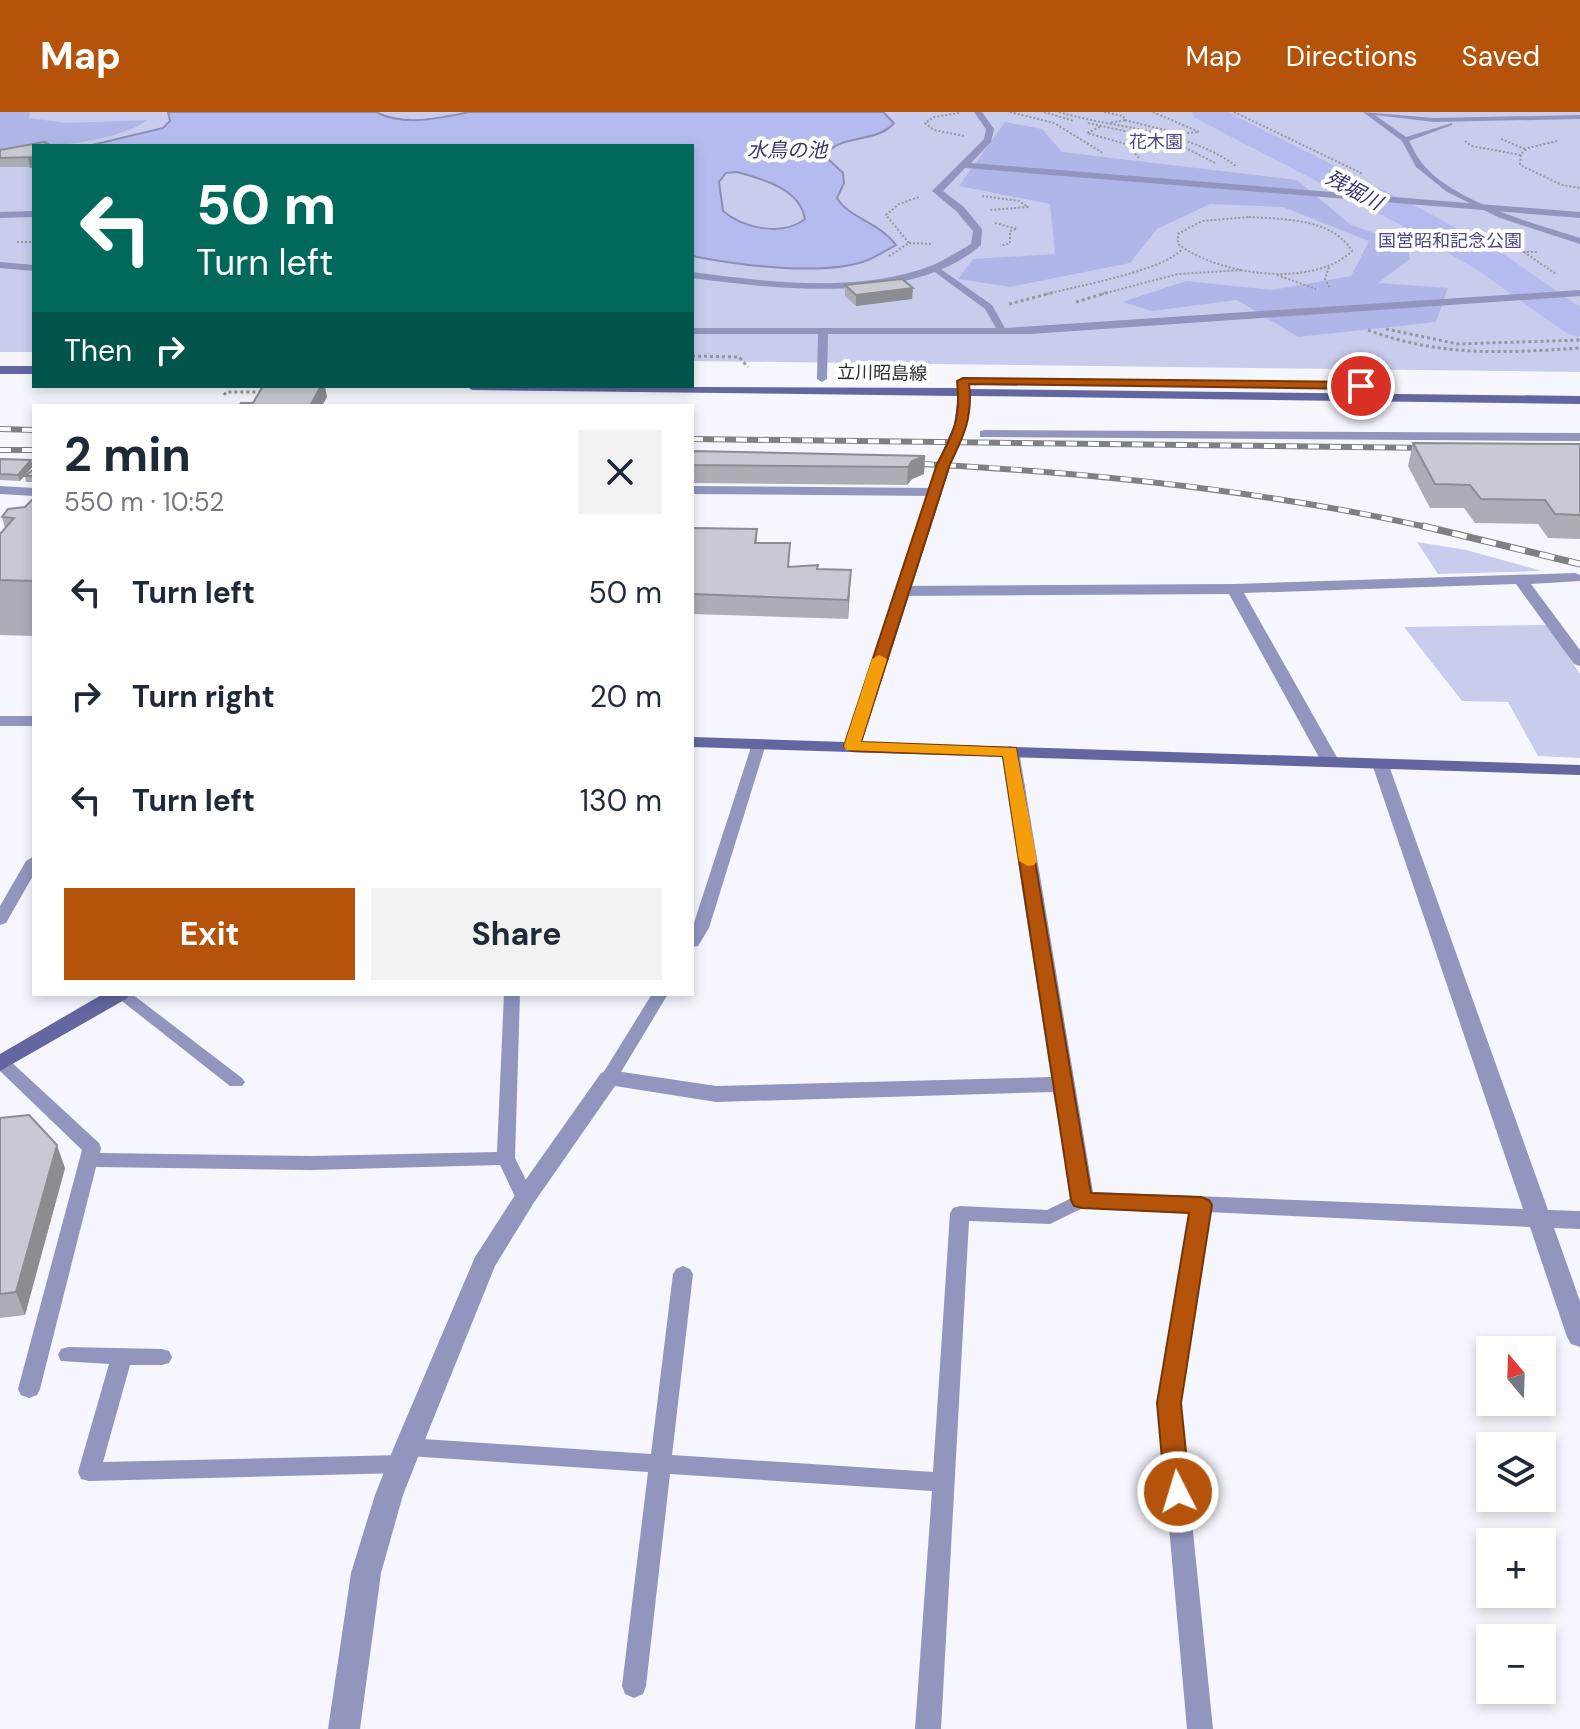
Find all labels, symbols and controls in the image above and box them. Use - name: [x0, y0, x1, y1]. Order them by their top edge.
- text: Map: [40, 31, 121, 81]
- text: Map: [1185, 38, 1242, 75]
- text: Directions: [1286, 38, 1418, 75]
- text: Saved: [1462, 38, 1540, 75]
- park label: 花木園: [1129, 130, 1183, 154]
- water label: 水鳥の池: [747, 137, 829, 163]
- water label: 残堀川: [1321, 164, 1388, 217]
- text: 50 m: [196, 168, 336, 241]
- icon: left: [64, 176, 168, 280]
- park label: 国営昭和記念公園: [1378, 229, 1522, 253]
- text: Turn left: [196, 239, 333, 286]
- icon: right: [148, 328, 192, 372]
- text: Then: [64, 331, 132, 370]
- pin: [1327, 352, 1395, 420]
- street label: 立川昭島線: [837, 360, 927, 386]
- icon: arrive: [1339, 364, 1383, 408]
- text: 2 min: [64, 423, 191, 486]
- button: close: [578, 430, 662, 514]
- text: 550 m · 10:52: [64, 485, 224, 519]
- icon: left: [64, 570, 108, 614]
- text: Turn left: [132, 573, 255, 612]
- text: 50 m: [588, 573, 662, 612]
- icon: right: [64, 674, 108, 718]
- text: Turn right: [132, 677, 275, 716]
- text: 20 m: [590, 677, 662, 716]
- icon: left: [64, 778, 108, 822]
- text: Turn left: [132, 781, 255, 820]
- text: 130 m: [580, 781, 662, 820]
- button: Exit: [64, 888, 355, 980]
- button: Share: [371, 888, 662, 980]
- north arrow: [1476, 1336, 1556, 1416]
- map controls: [1476, 1336, 1556, 1704]
- button: layers: [1476, 1432, 1556, 1512]
- position arrow: [1136, 1450, 1220, 1534]
- button: +: [1476, 1528, 1556, 1608]
- button: −: [1476, 1624, 1556, 1704]

